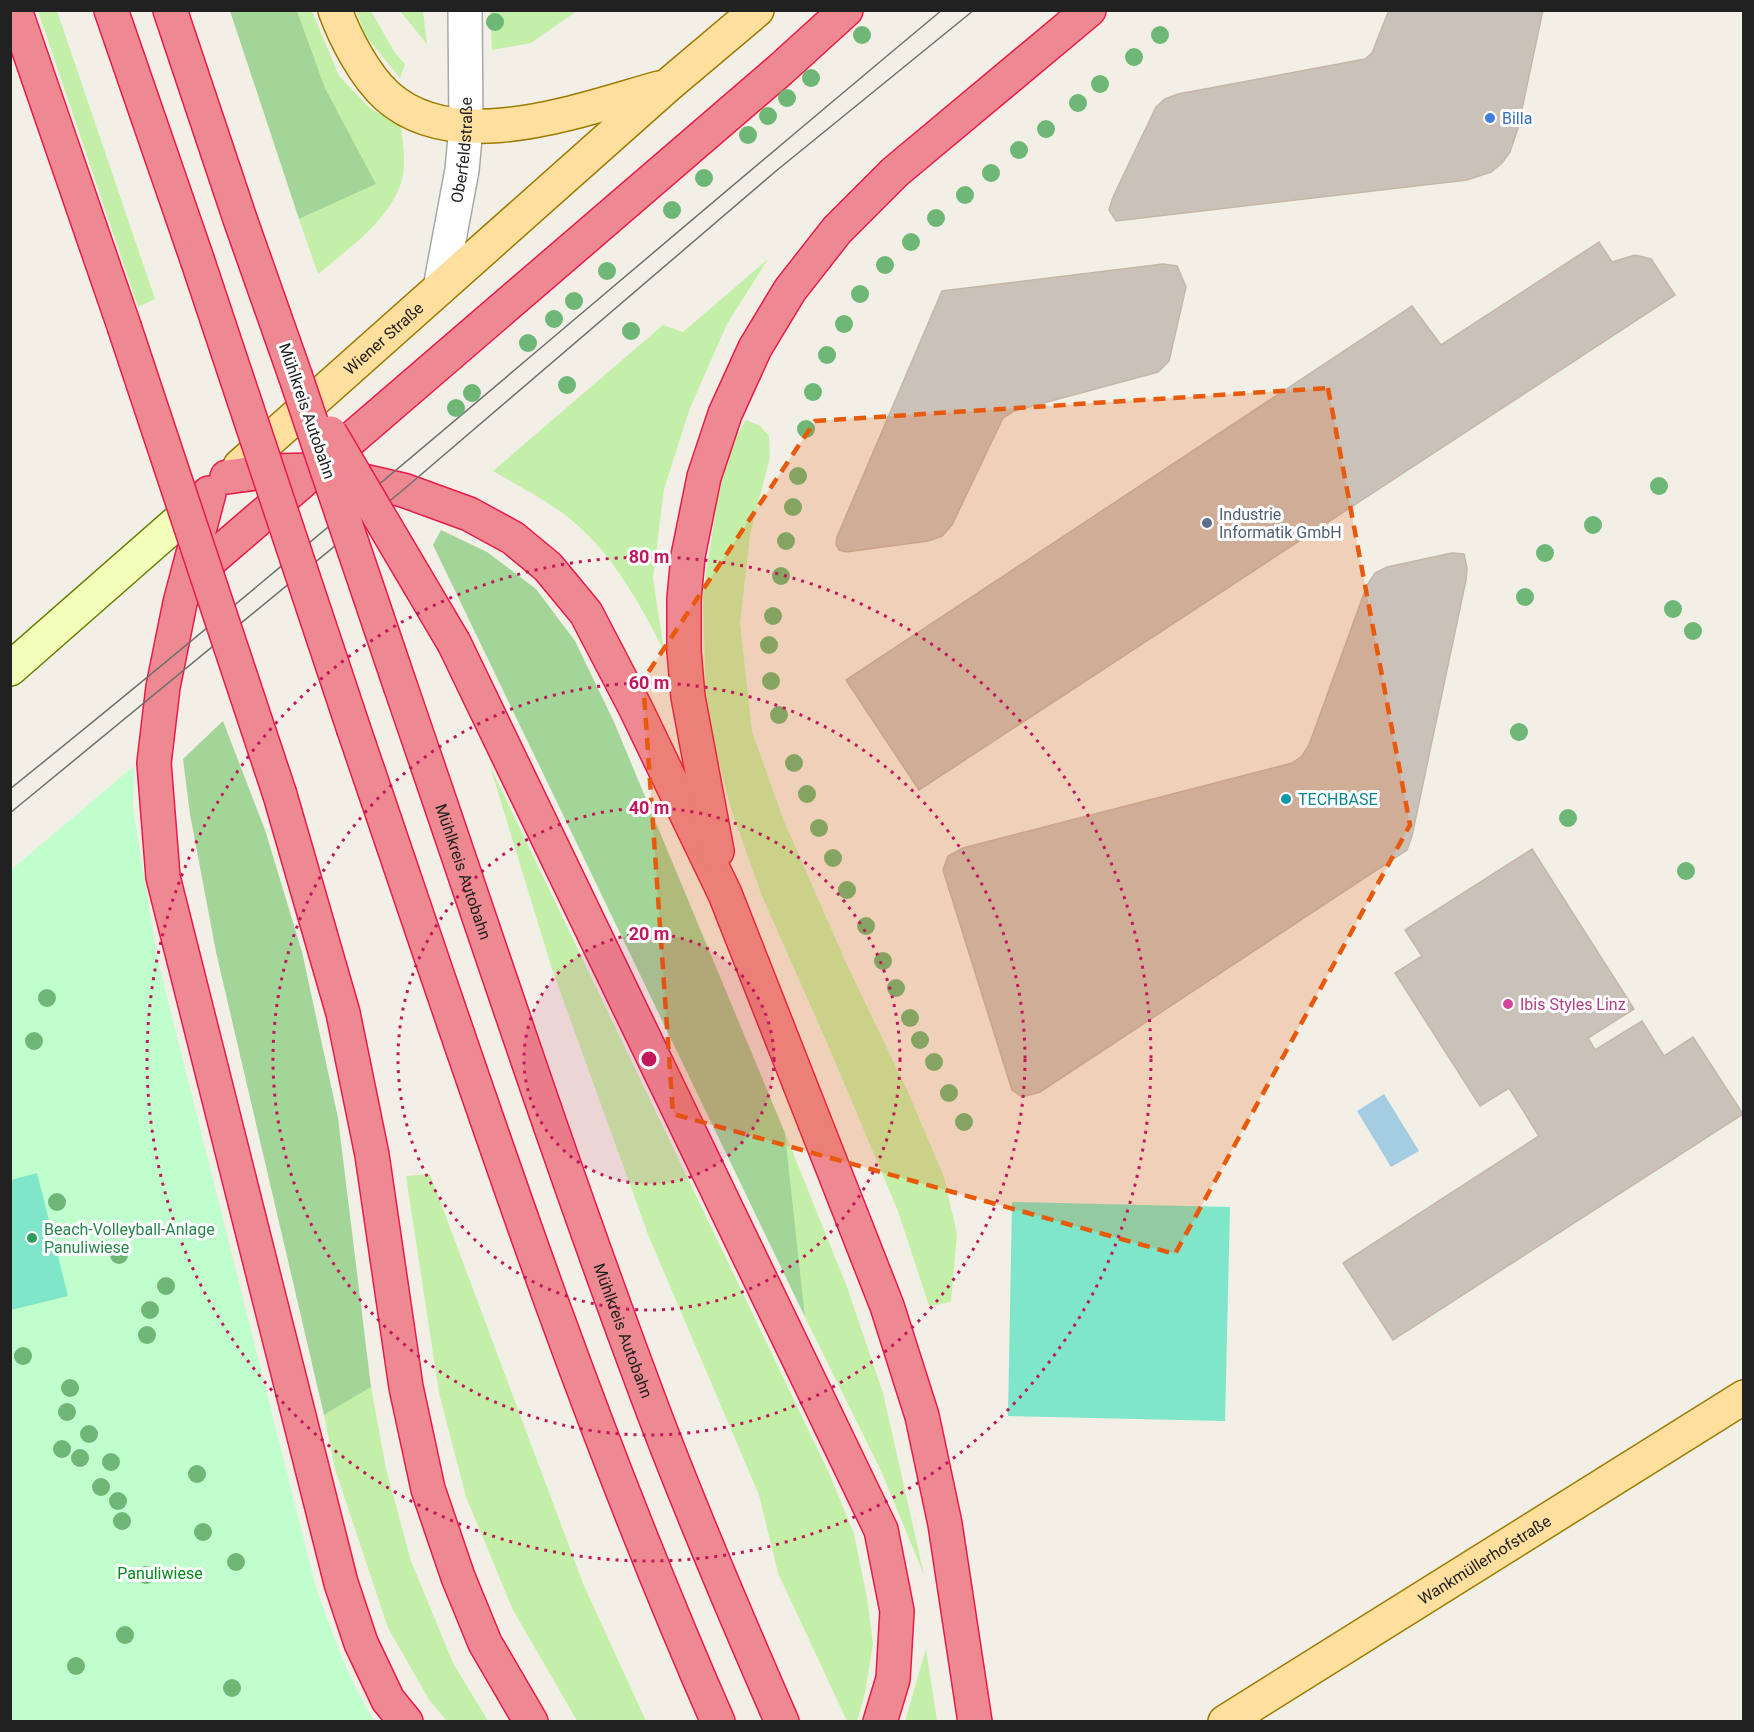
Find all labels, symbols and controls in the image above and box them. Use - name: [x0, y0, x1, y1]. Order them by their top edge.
- street label: Oberfeldstraße: [447, 97, 476, 204]
- place label: Billa: [1502, 109, 1532, 128]
- marker: Billa: [1483, 111, 1497, 125]
- street label: Wiener Straße: [340, 298, 427, 379]
- street label: Mühlkreis Autobahn: [275, 341, 339, 481]
- place label: Industrie Informatik GmbH: [1219, 505, 1342, 542]
- marker: Industrie Informatik GmbH: [1200, 516, 1214, 530]
- text: 80 m: [629, 546, 669, 567]
- text: 60 m: [629, 672, 669, 693]
- place label: TECHBASE: [1298, 790, 1377, 809]
- marker: TECHBASE: [1279, 792, 1293, 806]
- text: 40 m: [629, 797, 669, 818]
- street label: Mühlkreis Autobahn: [432, 801, 495, 942]
- text: 20 m: [629, 923, 669, 944]
- place label: Ibis Styles Linz: [1520, 995, 1626, 1014]
- marker: Ibis Styles Linz: [1501, 997, 1515, 1011]
- centre of rings: [639, 1049, 659, 1069]
- place label: Beach-Volleyball-Anlage Panuliwiese: [44, 1220, 215, 1257]
- marker: Beach-Volleyball-Anlage Panuliwiese: [25, 1231, 39, 1245]
- street label: Mühlkreis Autobahn: [590, 1261, 657, 1401]
- street label: Wankmüllerhofstraße: [1414, 1511, 1554, 1608]
- park label: Panuliwiese: [117, 1564, 203, 1583]

